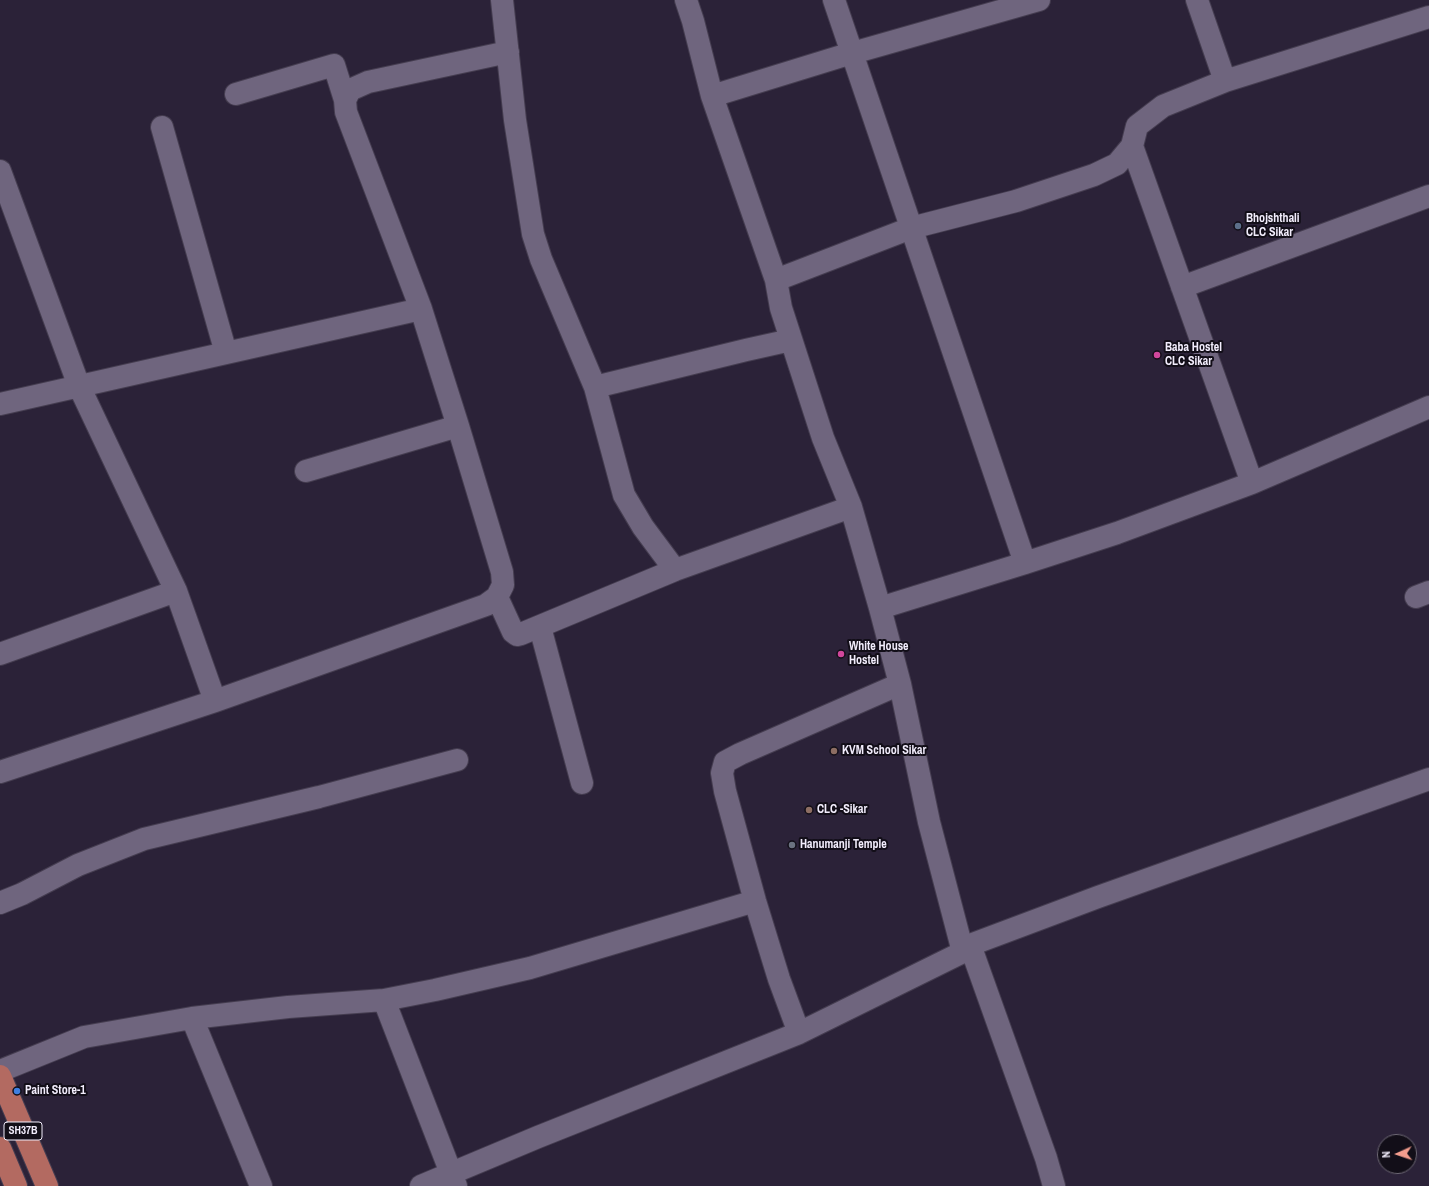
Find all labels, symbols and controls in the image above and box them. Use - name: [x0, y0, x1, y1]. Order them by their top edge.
- place label: Bhojshthali CLC Sikar: [1246, 212, 1300, 240]
- marker: Bhojshthali CLC Sikar: [1233, 221, 1243, 231]
- place label: Baba Hostel CLC Sikar: [1165, 341, 1222, 369]
- marker: Baba Hostel CLC Sikar: [1152, 350, 1162, 360]
- place label: White House Hostel: [849, 640, 909, 668]
- marker: White House Hostel: [836, 649, 846, 659]
- place label: KVM School Sikar: [842, 744, 926, 758]
- marker: KVM School Sikar: [829, 746, 839, 756]
- place label: CLC -Sikar: [817, 803, 867, 817]
- marker: CLC -Sikar: [804, 805, 814, 815]
- place label: Hanumanji Temple: [800, 838, 887, 852]
- marker: Hanumanji Temple: [787, 840, 797, 850]
- place label: Paint Store-1: [25, 1084, 86, 1098]
- marker: Paint Store-1: [12, 1086, 22, 1096]
- road number: SH37B: [4, 1122, 42, 1140]
- north arrow: [1377, 1134, 1417, 1174]
- text: N: [1379, 1151, 1393, 1158]

